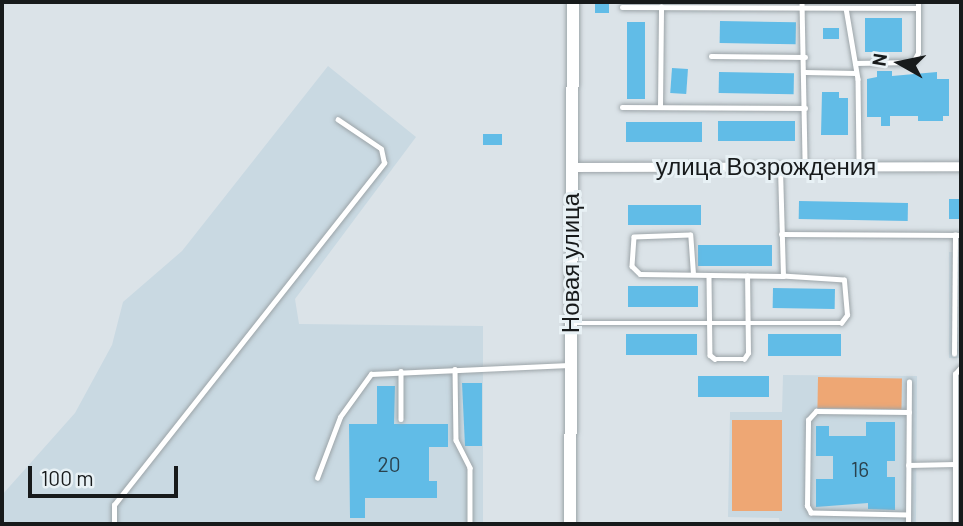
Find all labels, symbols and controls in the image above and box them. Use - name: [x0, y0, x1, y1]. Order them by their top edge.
- north arrow: [865, 28, 935, 98]
- text: N: [866, 52, 891, 68]
- street label: улица Возрождения: [656, 152, 876, 180]
- street label: Новая улица: [556, 193, 584, 333]
- house number: 20: [377, 451, 401, 477]
- scale bar: [32, 452, 182, 496]
- house number: 16: [851, 456, 869, 482]
- text: 100 m: [41, 465, 94, 490]

